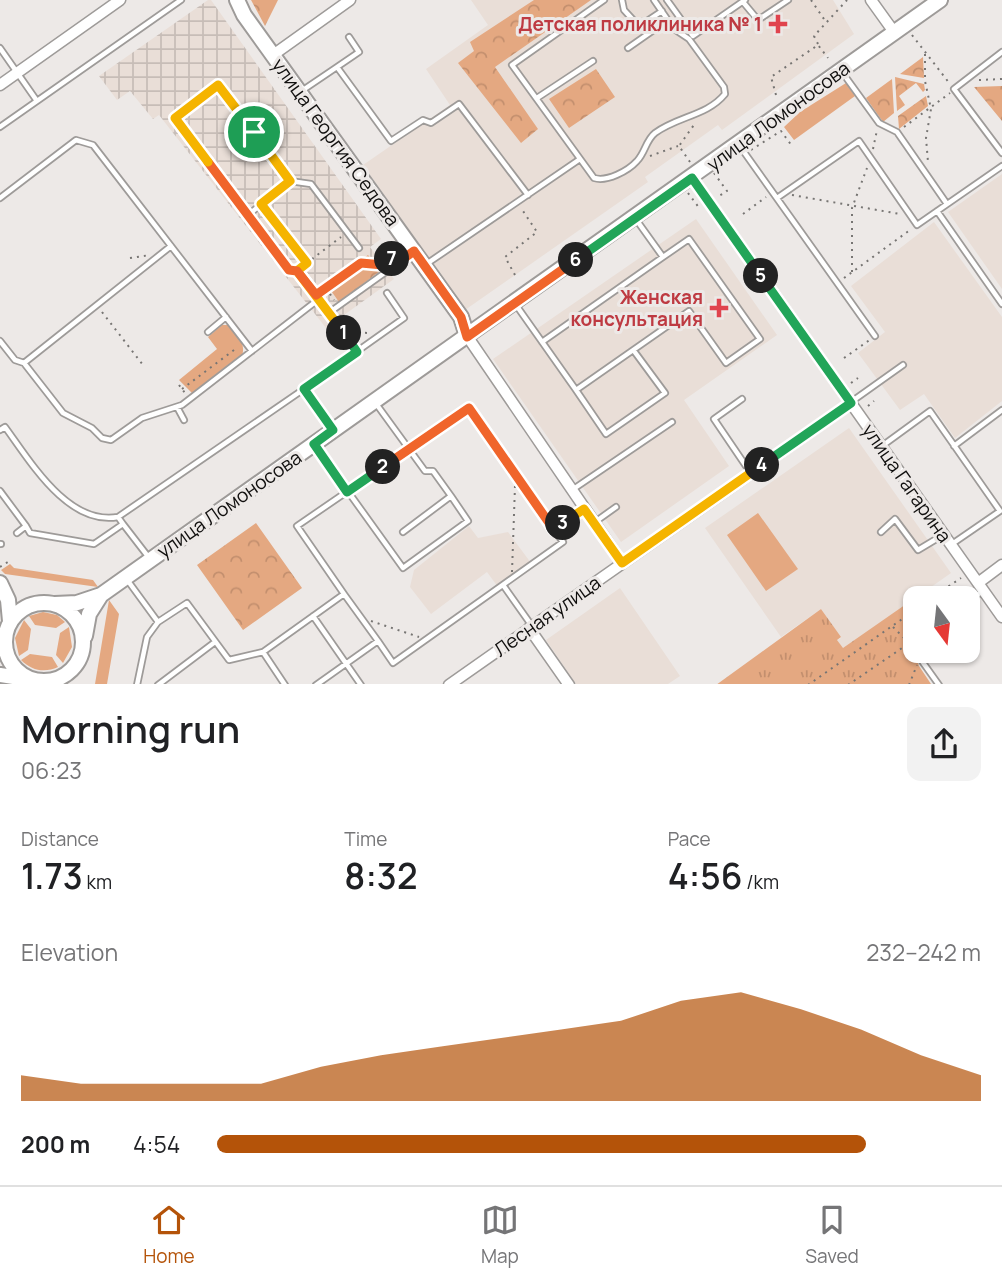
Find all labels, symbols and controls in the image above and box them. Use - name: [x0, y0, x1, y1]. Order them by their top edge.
- place label: Детская поликлиника № 1: [518, 11, 762, 37]
- marker: Детская поликлиника № 1: [768, 14, 788, 34]
- street label: улица Георгия Седова: [266, 53, 406, 231]
- street label: улица Ломоносова: [701, 55, 855, 177]
- pin: [224, 102, 284, 162]
- icon: arrive: [235, 113, 273, 151]
- pin: 7: [374, 242, 410, 276]
- pin: 6: [558, 243, 594, 278]
- text: 7: [386, 245, 397, 271]
- text: 6: [570, 246, 581, 272]
- pin: 5: [744, 258, 778, 294]
- text: 5: [755, 262, 766, 288]
- place label: Женская консультация: [570, 284, 703, 332]
- marker: Женская консультация: [709, 298, 729, 318]
- pin: 1: [326, 316, 362, 350]
- text: 1: [339, 319, 348, 345]
- street label: улица Гагарина: [856, 418, 958, 548]
- street label: улица Ломоносова: [151, 444, 307, 564]
- pin: 4: [744, 448, 780, 482]
- pin: 2: [366, 449, 400, 484]
- text: 4: [756, 451, 767, 477]
- text: 2: [377, 453, 388, 479]
- pin: 3: [546, 505, 580, 540]
- text: 3: [557, 509, 568, 535]
- street label: Лесная улица: [488, 570, 606, 662]
- north arrow: [903, 586, 980, 663]
- map controls: [903, 586, 980, 663]
- text: Morning run: [21, 702, 240, 754]
- button: share: [907, 707, 981, 781]
- text: 06:23: [21, 754, 82, 786]
- text: Distance: [21, 826, 99, 852]
- text: Time: [344, 826, 387, 852]
- text: Pace: [668, 826, 711, 852]
- text: 1.73: [21, 852, 83, 900]
- text: 8:32: [344, 852, 417, 900]
- text: 4:56: [668, 852, 742, 900]
- text: km: [83, 869, 112, 895]
- text: /km: [742, 869, 779, 895]
- text: Elevation: [21, 936, 118, 968]
- text: 232–242 m: [866, 936, 981, 968]
- text: 200 m: [21, 1128, 90, 1160]
- text: 4:54: [133, 1128, 180, 1160]
- tab: Home: [143, 1201, 195, 1269]
- tab: Map: [481, 1201, 519, 1269]
- tab: Saved: [805, 1201, 859, 1269]

